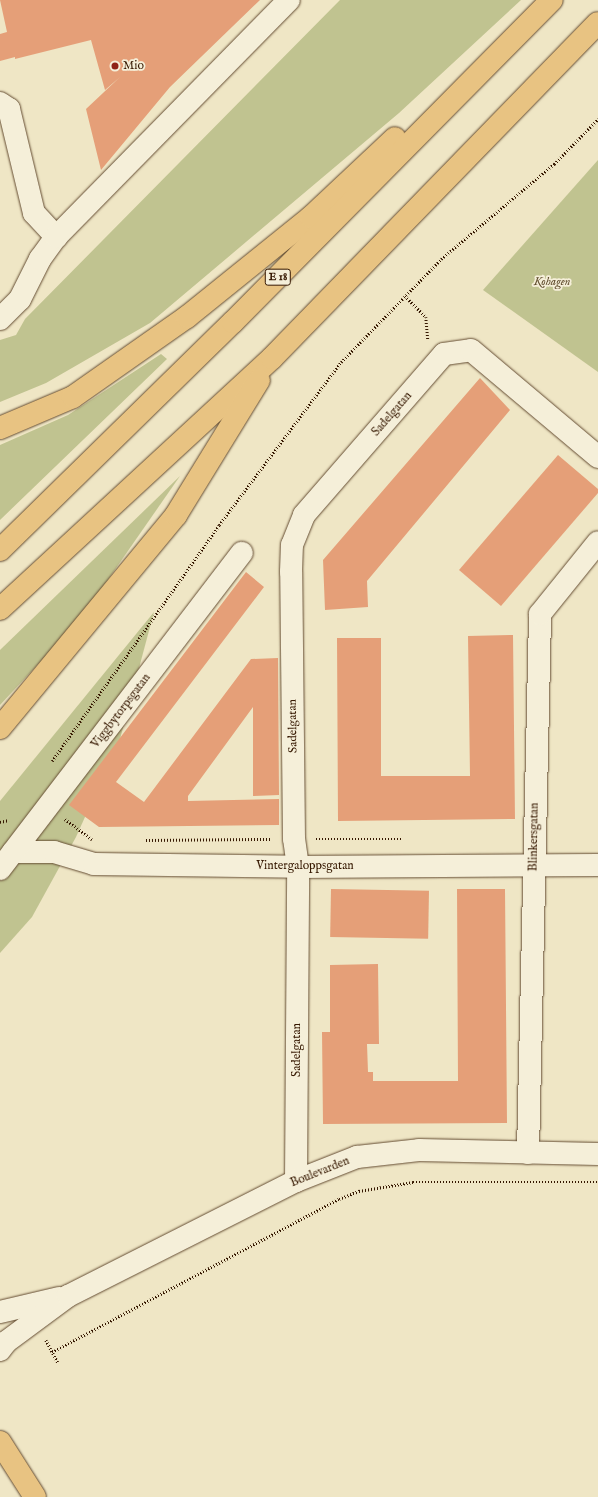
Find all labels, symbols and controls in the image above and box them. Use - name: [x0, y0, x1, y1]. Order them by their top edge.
- place label: Mio: [123, 59, 144, 73]
- marker: Mio: [110, 61, 120, 71]
- road number: E 18: [264, 268, 292, 286]
- park label: Kohagen: [534, 275, 570, 289]
- street label: Sadelgatan: [369, 389, 415, 439]
- street label: Viggbytorpsgatan: [88, 671, 154, 751]
- street label: Sadelgatan: [285, 699, 301, 753]
- street label: Blinkersgatan: [526, 803, 542, 871]
- street label: Vintergaloppsgatan: [256, 859, 354, 873]
- street label: Sadelgatan: [290, 1023, 304, 1077]
- street label: Boulevarden: [288, 1154, 352, 1190]

